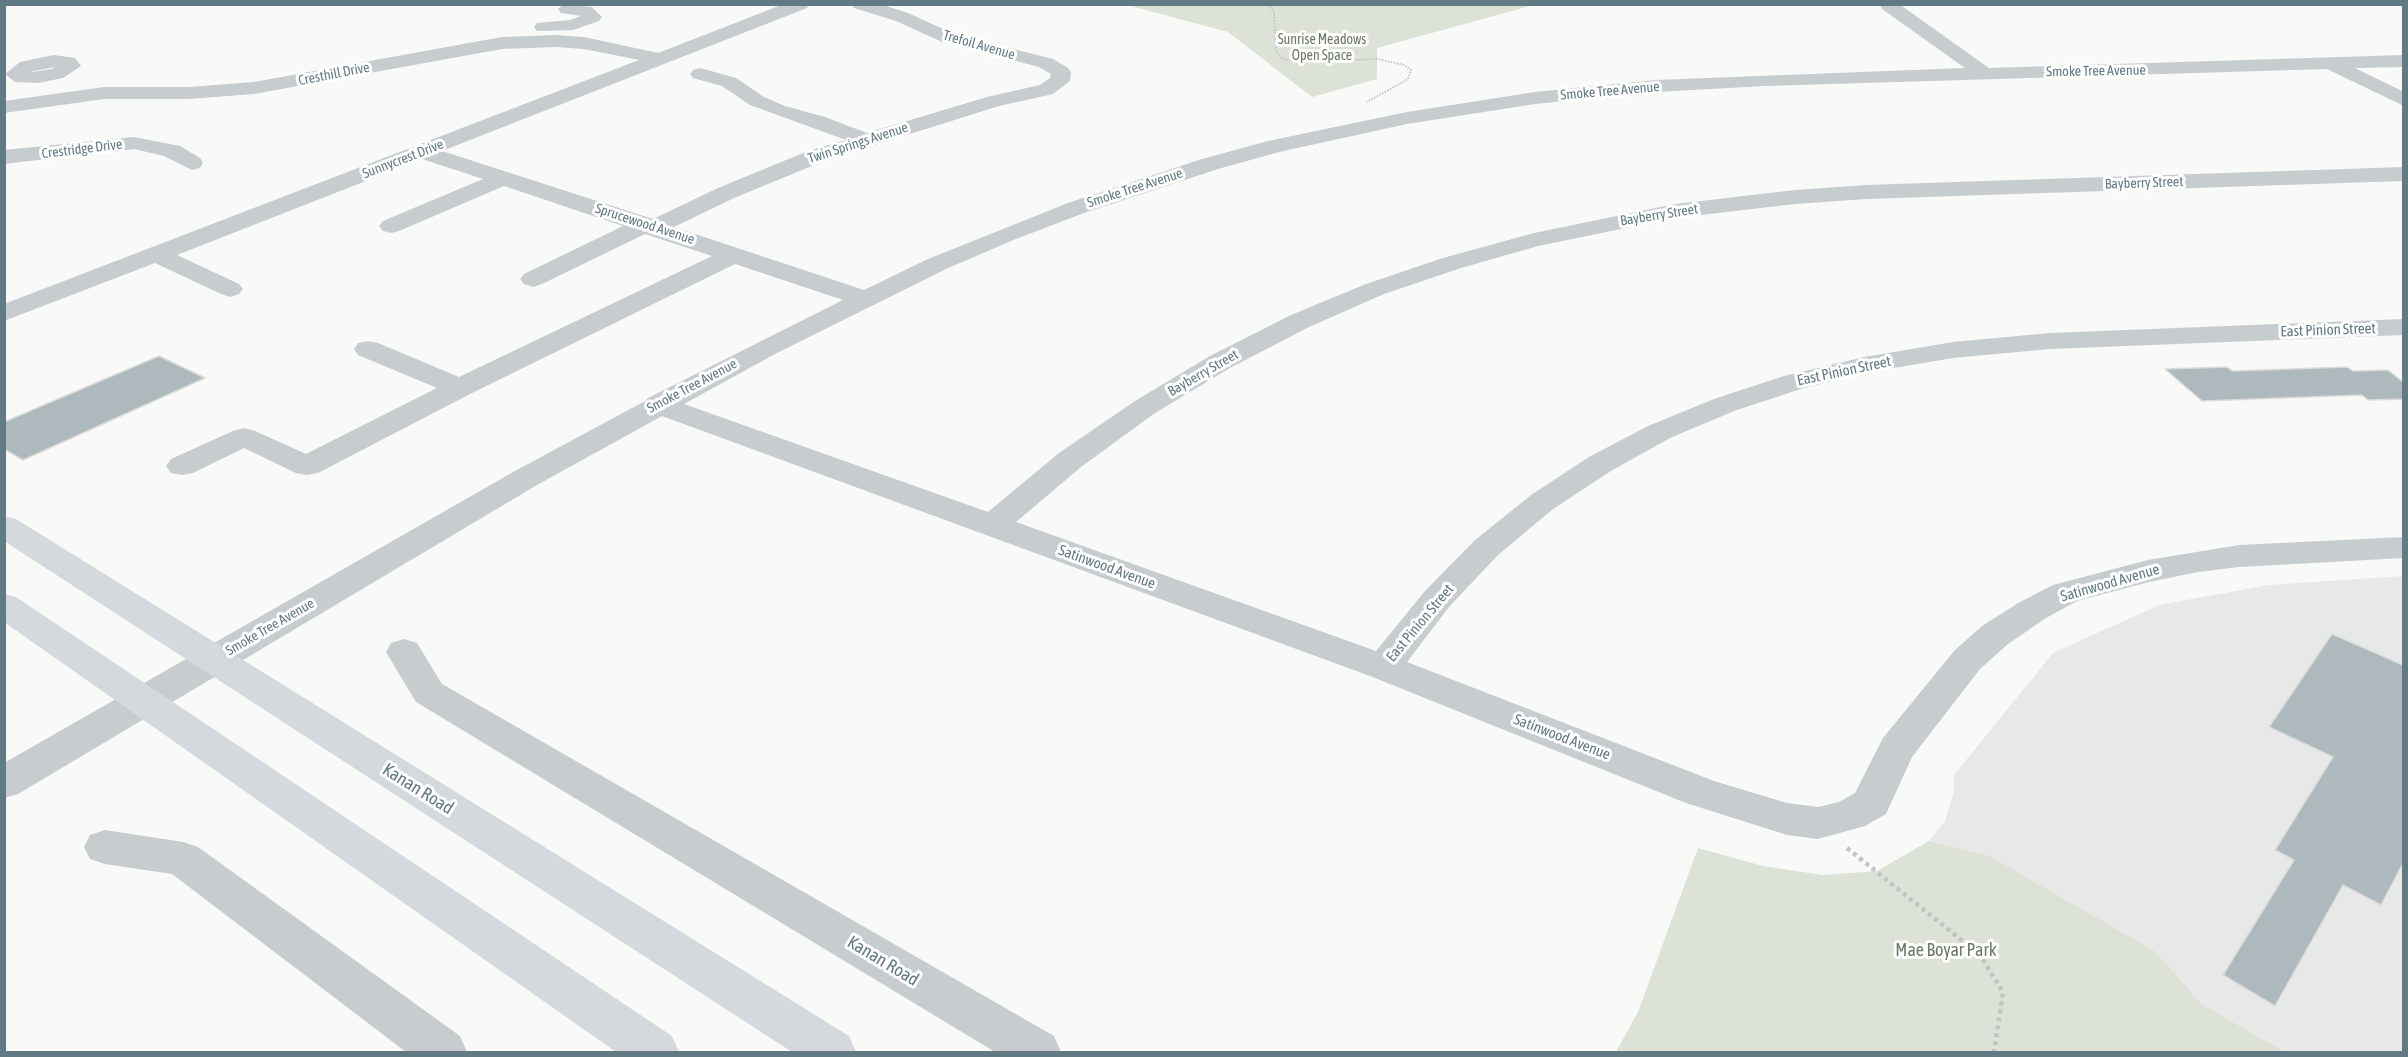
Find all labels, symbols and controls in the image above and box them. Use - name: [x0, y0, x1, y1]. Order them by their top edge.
- street label: Trefoil Avenue: [941, 27, 1017, 63]
- park label: Sunrise Meadows Open Space: [1278, 32, 1366, 64]
- street label: Cresthill Drive: [297, 59, 371, 89]
- street label: Smoke Tree Avenue: [2046, 62, 2146, 80]
- street label: Smoke Tree Avenue: [1560, 78, 1660, 104]
- street label: Twin Springs Avenue: [806, 119, 910, 167]
- street label: Crestridge Drive: [41, 136, 123, 162]
- street label: Sunnycrest Drive: [360, 136, 446, 182]
- street label: Smoke Tree Avenue: [1085, 165, 1185, 211]
- street label: Bayberry Street: [2104, 173, 2184, 193]
- street label: Sprucewood Avenue: [593, 200, 697, 248]
- street label: Bayberry Street: [1619, 201, 1699, 229]
- street label: East Pinion Street: [2280, 319, 2376, 341]
- street label: Bayberry Street: [1165, 346, 1241, 400]
- street label: East Pinion Street: [1795, 352, 1893, 390]
- street label: Smoke Tree Avenue: [644, 355, 740, 417]
- street label: Satinwood Avenue: [1056, 541, 1158, 593]
- street label: Satinwood Avenue: [2059, 560, 2161, 606]
- street label: East Pinion Street: [1382, 581, 1458, 665]
- street label: Smoke Tree Avenue: [223, 595, 317, 659]
- street label: Satinwood Avenue: [1511, 710, 1613, 764]
- street label: Kanan Road: [379, 759, 457, 819]
- street label: Kanan Road: [843, 931, 923, 991]
- park label: Mae Boyar Park: [1895, 939, 1997, 961]

